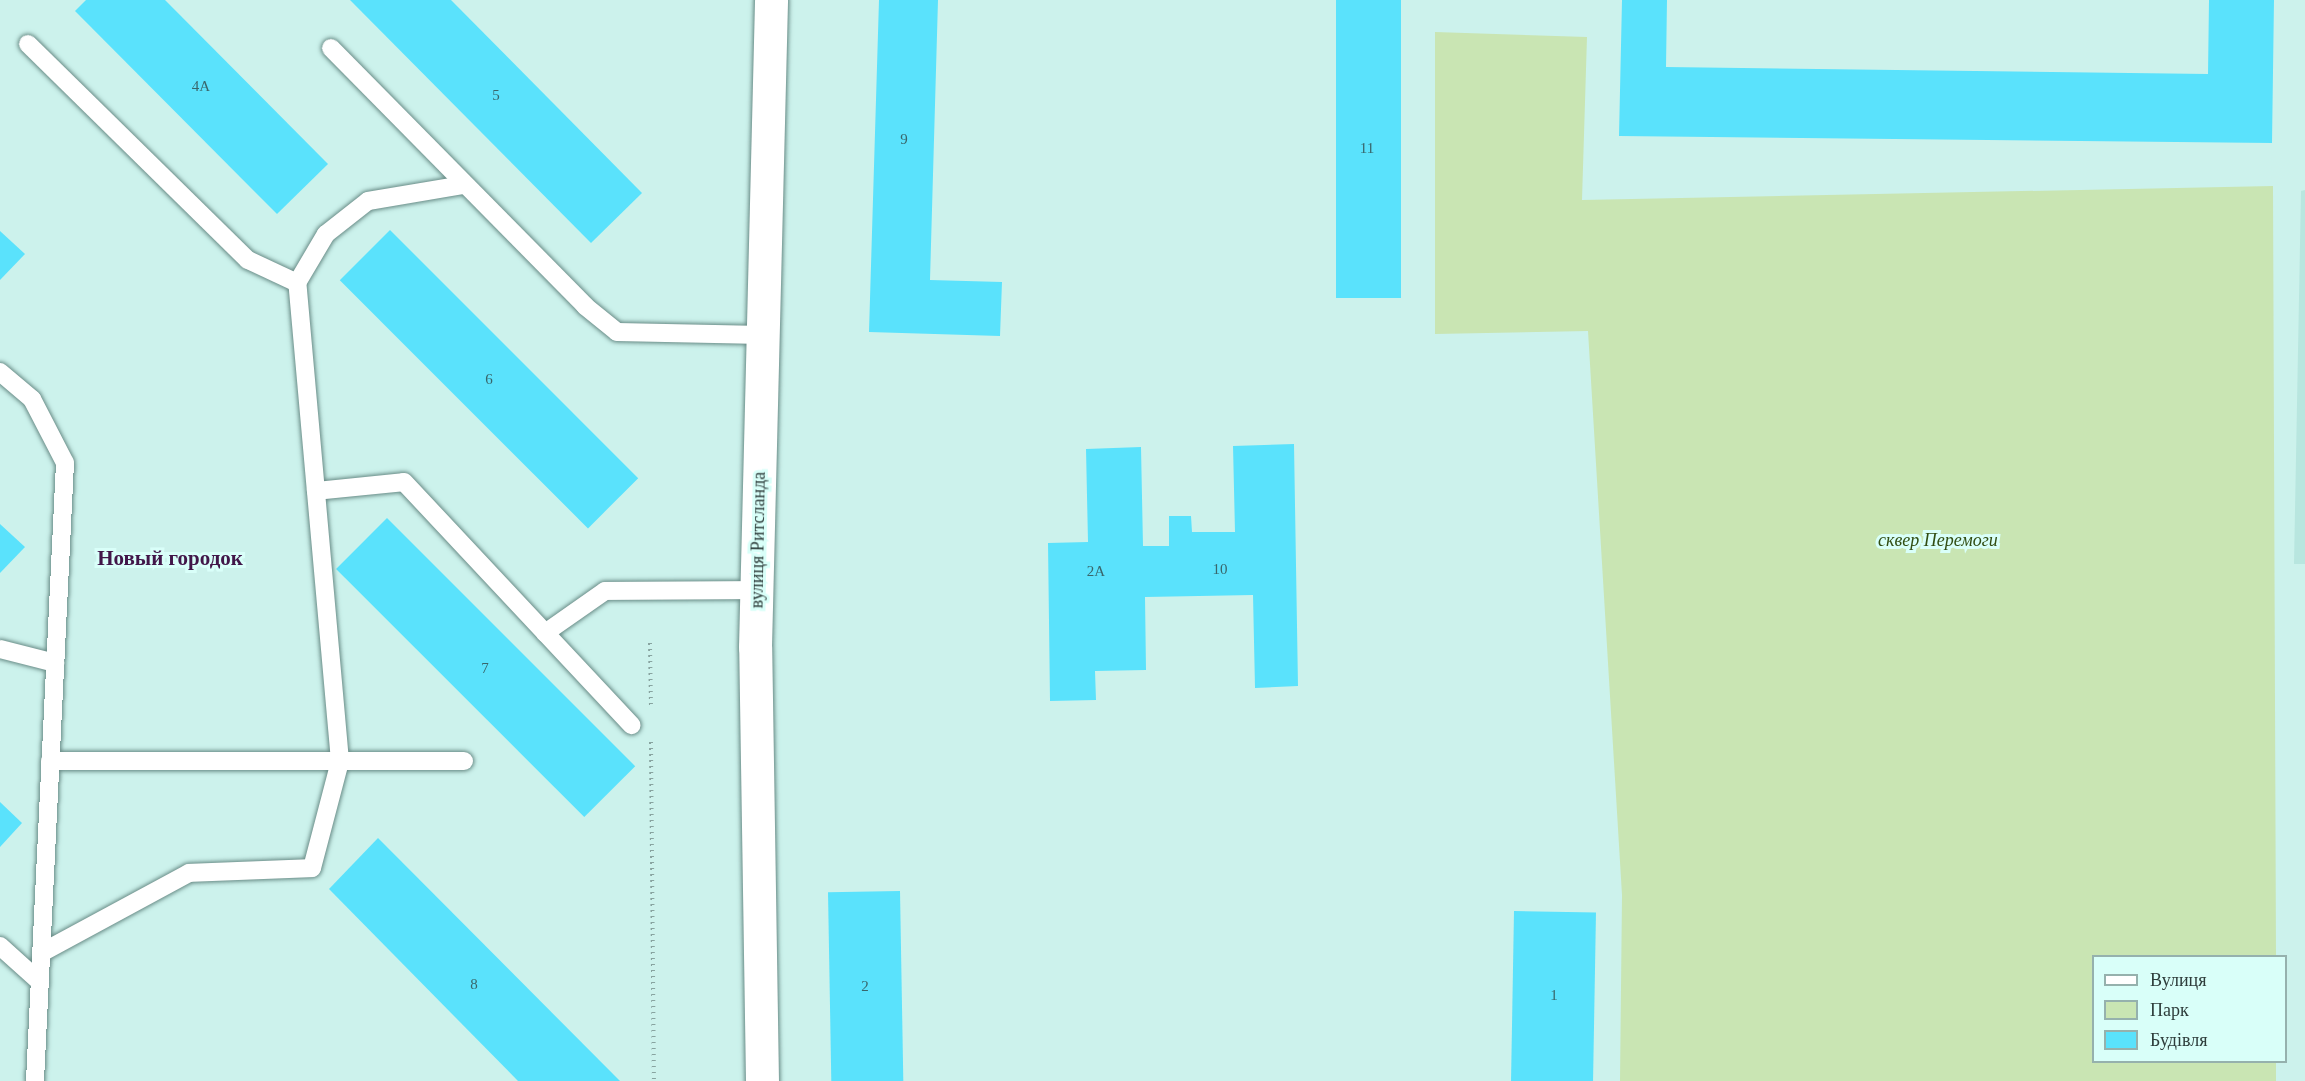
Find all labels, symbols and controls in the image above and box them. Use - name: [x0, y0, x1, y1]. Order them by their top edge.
- house number: 4А: [192, 78, 210, 96]
- house number: 5: [492, 87, 500, 105]
- house number: 9: [900, 131, 908, 149]
- house number: 11: [1360, 140, 1374, 158]
- house number: 6: [485, 371, 493, 389]
- street label: вулиця Ритсланда: [746, 472, 770, 608]
- park label: сквер Перемоги: [1878, 529, 1998, 551]
- district label: Новый городок: [97, 545, 243, 571]
- house number: 10: [1212, 561, 1228, 579]
- house number: 2А: [1087, 563, 1105, 581]
- house number: 7: [481, 660, 489, 678]
- legend: [2092, 955, 2287, 1063]
- text: Вулиця: [2150, 970, 2207, 990]
- house number: 8: [470, 976, 478, 994]
- house number: 2: [861, 978, 869, 996]
- house number: 1: [1550, 987, 1558, 1005]
- text: Парк: [2150, 1000, 2189, 1020]
- text: Будівля: [2150, 1030, 2207, 1050]

